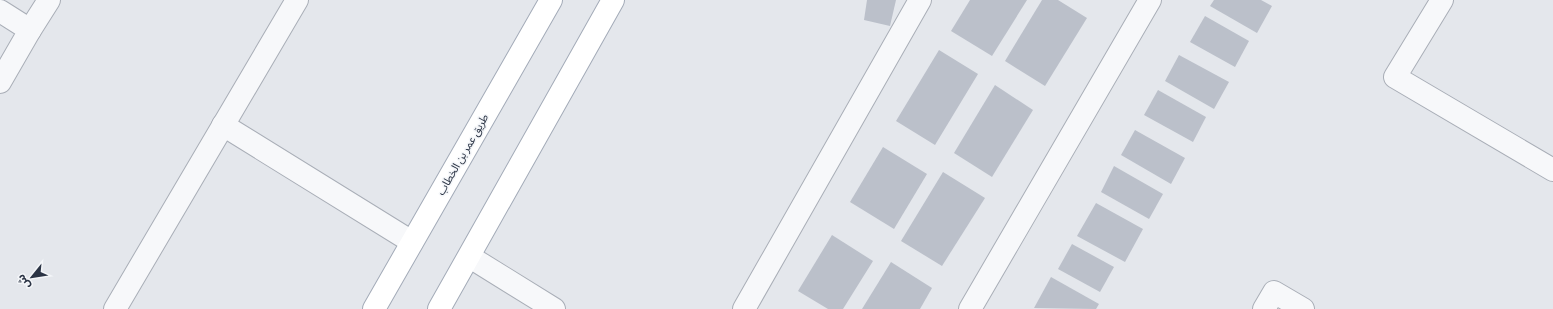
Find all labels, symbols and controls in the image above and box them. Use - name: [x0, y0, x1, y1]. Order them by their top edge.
- street label: طريق عمر بن الخطاب: [433, 111, 492, 198]
- north arrow: [12, 257, 52, 297]
- text: ش: [14, 272, 33, 292]

